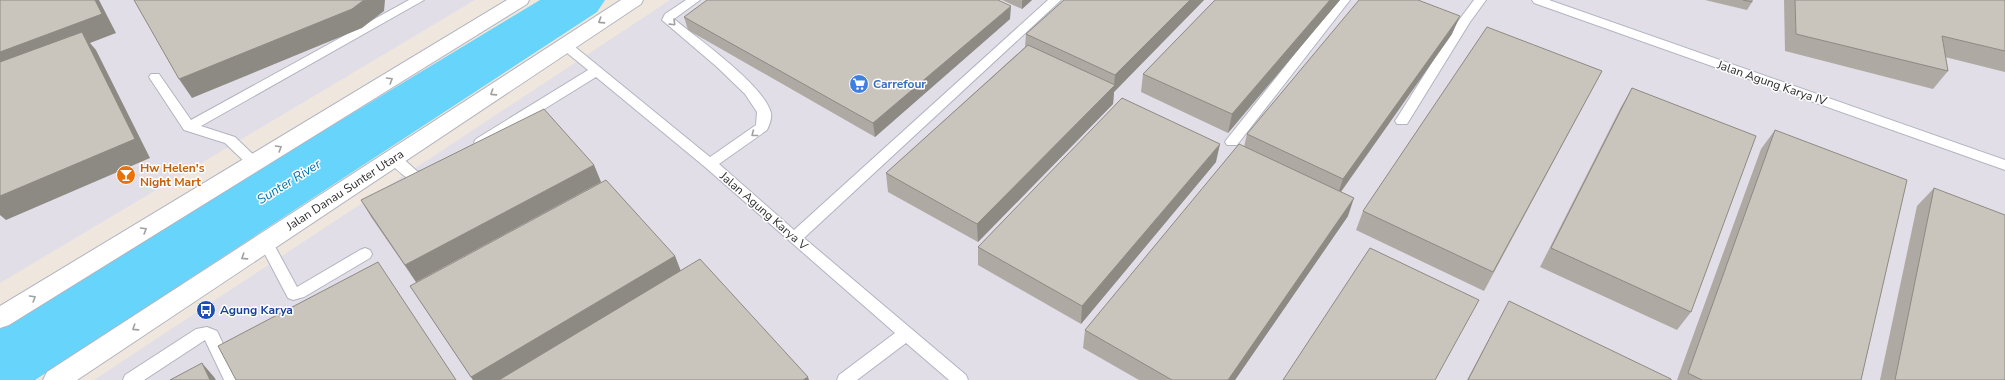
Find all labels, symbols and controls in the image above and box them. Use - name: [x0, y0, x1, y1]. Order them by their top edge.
- one-way arrow: [598, 17, 605, 24]
- one-way arrow: [668, 19, 676, 26]
- street label: Jalan Agung Karya IV: [1714, 56, 1830, 109]
- supermarket icon: Carrefour: [848, 73, 870, 95]
- place label: Carrefour: [873, 76, 926, 92]
- one-way arrow: [386, 77, 393, 85]
- one-way arrow: [490, 88, 497, 96]
- one-way arrow: [751, 129, 758, 137]
- one-way arrow: [275, 145, 282, 152]
- street label: Jalan Danau Sunter Utara: [282, 146, 407, 235]
- water label: Sunter River: [254, 155, 325, 209]
- place label: Hw Helen's Night Mart: [140, 160, 205, 190]
- bar icon: Hw Helen's Night Mart: [115, 164, 137, 186]
- street label: Jalan Agung Karya V: [716, 168, 812, 254]
- one-way arrow: [140, 227, 147, 235]
- one-way arrow: [241, 252, 248, 260]
- one-way arrow: [29, 295, 36, 303]
- bus stop icon: Agung Karya: [195, 299, 217, 321]
- place label: Agung Karya: [220, 302, 293, 318]
- one-way arrow: [132, 323, 139, 331]

